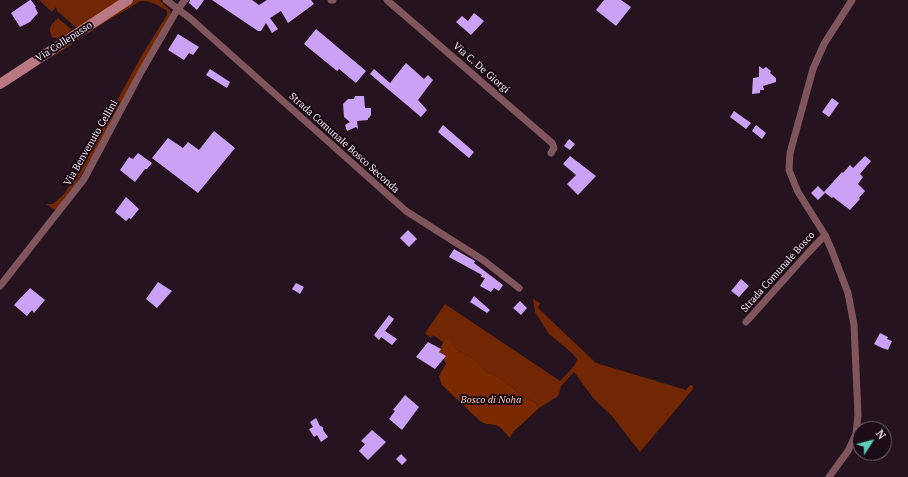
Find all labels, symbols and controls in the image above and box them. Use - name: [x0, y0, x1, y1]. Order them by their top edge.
- street label: Via Collepasso: [33, 19, 95, 65]
- street label: Via C. De Giorgi: [450, 40, 512, 96]
- street label: Strada Comunale Bosco Seconda: [287, 90, 401, 196]
- street label: Via Benvenuto Cellini: [62, 98, 120, 188]
- street label: Strada Comunale Bosco: [739, 229, 817, 315]
- park label: Bosco di Noha: [461, 394, 521, 406]
- north arrow: [852, 421, 892, 461]
- text: N: [873, 427, 889, 442]

